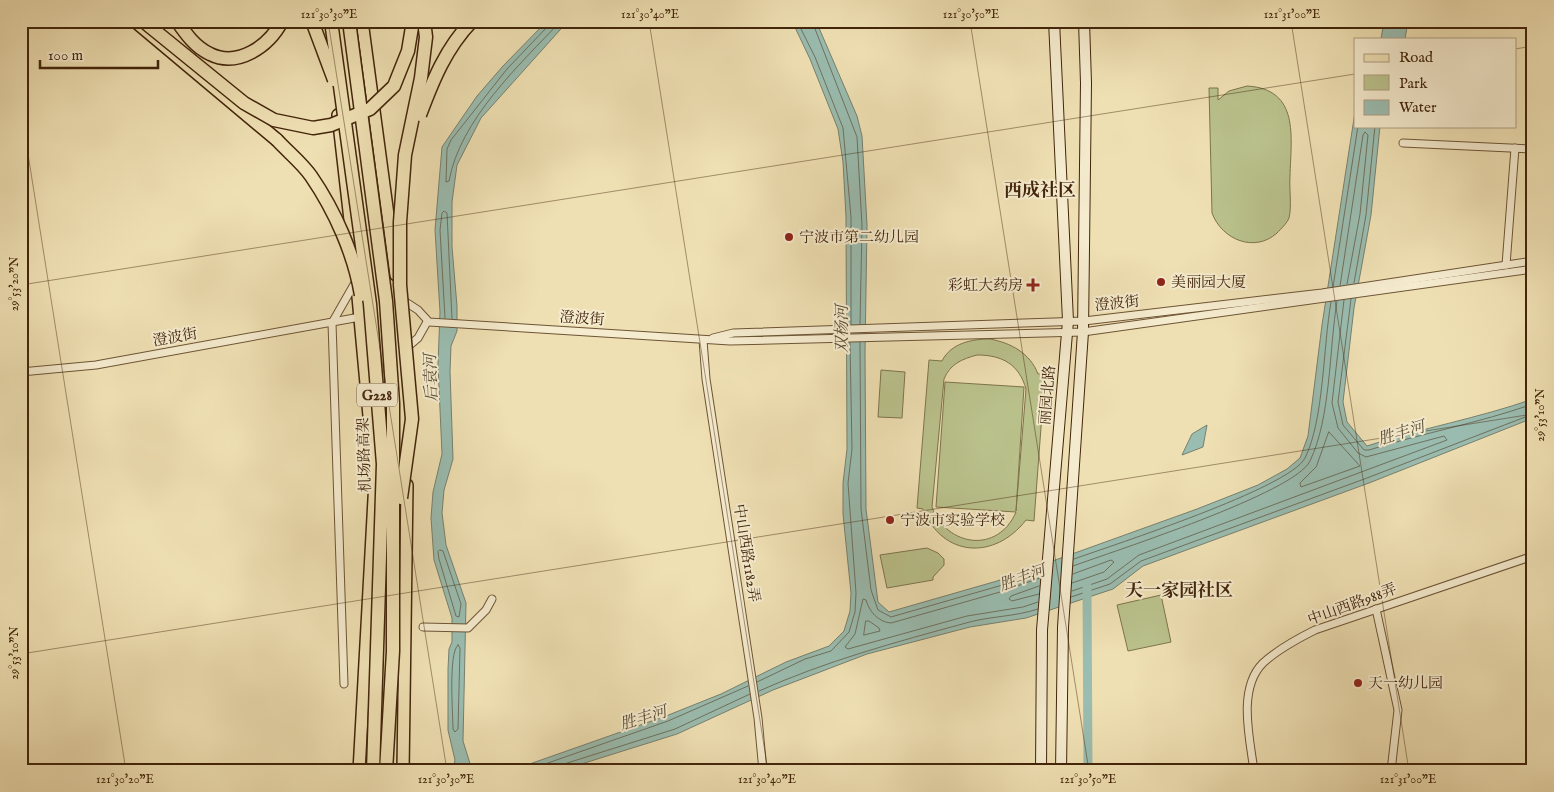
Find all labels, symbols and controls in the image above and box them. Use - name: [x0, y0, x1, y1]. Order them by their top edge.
- text: 121°30'30"E: [301, 7, 357, 22]
- text: 121°30'40"E: [621, 7, 679, 22]
- text: 121°30'50"E: [943, 7, 999, 22]
- text: 121°31'00"E: [1264, 7, 1320, 22]
- scale bar: [40, 38, 158, 70]
- legend: [1354, 38, 1516, 128]
- text: 100 m: [48, 46, 84, 65]
- text: Road: [1399, 48, 1434, 67]
- text: Park: [1399, 74, 1429, 93]
- text: Water: [1399, 98, 1437, 117]
- district label: 西成社区: [1004, 180, 1076, 203]
- place label: 宁波市第二幼儿园: [799, 228, 919, 247]
- marker: 宁波市第二幼儿园: [783, 231, 795, 243]
- text: 29°53'20"N: [7, 256, 22, 311]
- place label: 美丽园大厦: [1171, 273, 1246, 292]
- place label: 彩虹大药房: [948, 276, 1023, 295]
- marker: 美丽园大厦: [1155, 276, 1167, 288]
- marker: 彩虹大药房: [1027, 279, 1039, 291]
- street label: 澄波街: [1094, 292, 1140, 315]
- water label: 双杨河: [833, 302, 853, 353]
- street label: 澄波街: [559, 307, 605, 330]
- street label: 澄波街: [151, 324, 199, 351]
- water label: 后袁河: [421, 351, 443, 402]
- street label: 丽园北路: [1035, 364, 1060, 426]
- road number: G228: [357, 384, 397, 406]
- text: 29°53'10"N: [1533, 388, 1548, 442]
- water label: 胜丰河: [1376, 416, 1430, 450]
- street label: 机场路高架: [354, 417, 375, 493]
- street label: 中山西路1182弄: [729, 503, 764, 604]
- place label: 宁波市实验学校: [900, 511, 1005, 530]
- marker: 宁波市实验学校: [884, 514, 896, 526]
- water label: 胜丰河: [997, 560, 1051, 596]
- district label: 天一家园社区: [1125, 580, 1233, 603]
- street label: 中山西路988弄: [1305, 580, 1399, 629]
- text: 29°53'10"N: [7, 626, 22, 680]
- place label: 天一幼儿园: [1368, 674, 1443, 693]
- marker: 天一幼儿园: [1352, 677, 1364, 689]
- water label: 胜丰河: [618, 701, 672, 735]
- text: 121°30'20"E: [96, 772, 154, 787]
- text: 121°30'30"E: [418, 772, 474, 787]
- text: 121°30'40"E: [738, 772, 796, 787]
- text: 121°30'50"E: [1060, 772, 1116, 787]
- text: 121°31'00"E: [1380, 772, 1436, 787]

